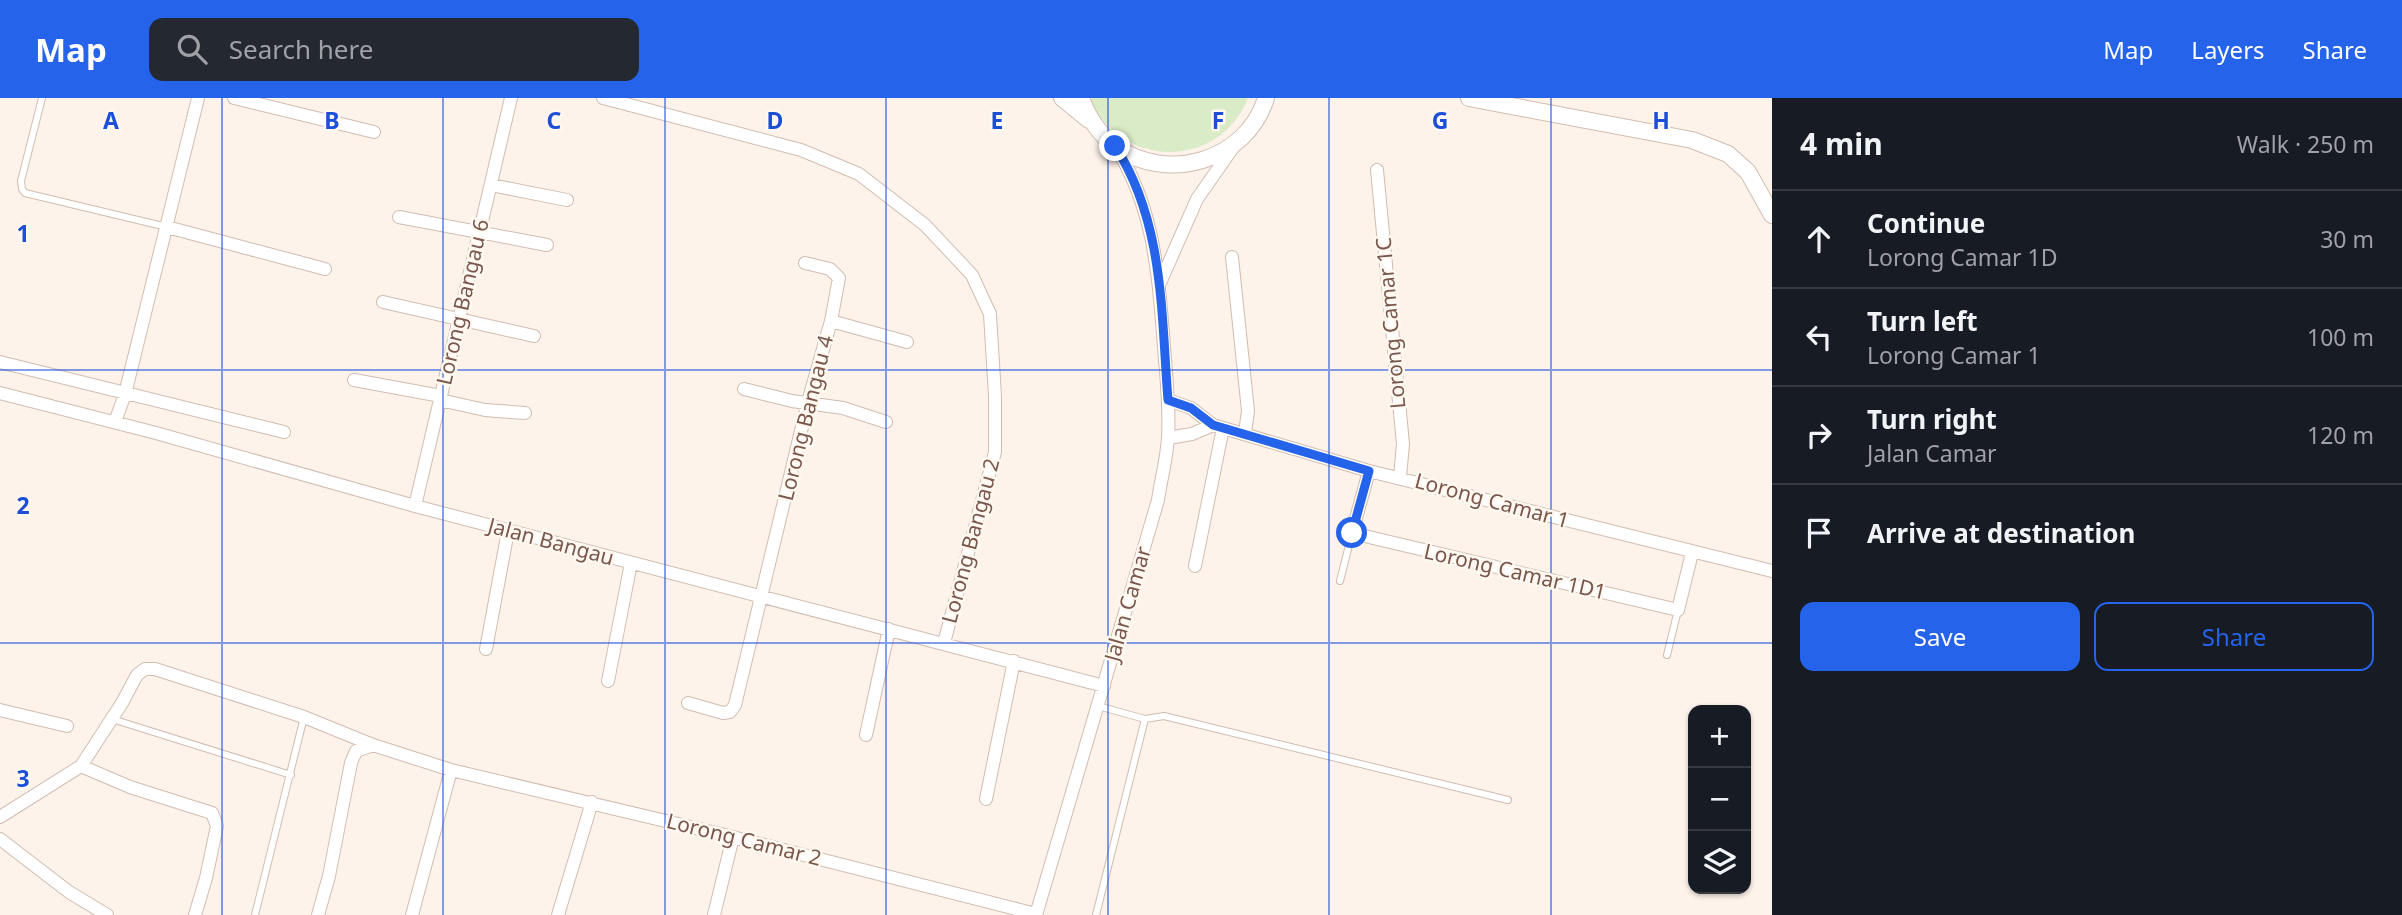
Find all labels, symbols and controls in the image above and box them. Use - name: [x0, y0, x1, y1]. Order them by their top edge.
- search box: [149, 18, 639, 81]
- text: Map: [35, 27, 107, 72]
- icon: search: [173, 30, 211, 68]
- text: Search here: [229, 31, 373, 67]
- text: Map: [2103, 33, 2153, 66]
- text: Layers: [2191, 33, 2265, 66]
- text: Share: [2303, 33, 2367, 66]
- text: A: [103, 104, 119, 136]
- text: B: [324, 104, 340, 136]
- text: C: [547, 104, 562, 136]
- text: D: [767, 104, 783, 136]
- text: E: [991, 104, 1003, 136]
- text: F: [1212, 104, 1224, 136]
- text: G: [1432, 104, 1448, 136]
- text: H: [1652, 104, 1670, 136]
- text: 4 min: [1800, 123, 1883, 164]
- text: Walk · 250 m: [2237, 128, 2374, 160]
- route end: [1099, 130, 1130, 161]
- text: Continue: [1867, 205, 1985, 241]
- street label: Lorong Bangau 6: [429, 216, 495, 388]
- text: 1: [16, 217, 30, 249]
- icon: ahead: [1800, 220, 1838, 258]
- text: 30 m: [2320, 223, 2374, 255]
- street label: Lorong Camar 1C: [1369, 236, 1411, 410]
- text: Lorong Camar 1D: [1867, 241, 2058, 273]
- text: Turn left: [1867, 303, 1978, 339]
- icon: left: [1800, 318, 1838, 356]
- text: 100 m: [2307, 321, 2374, 353]
- street label: Lorong Bangau 4: [771, 332, 839, 503]
- text: Lorong Camar 1: [1867, 339, 2041, 371]
- text: Turn right: [1867, 401, 1997, 437]
- icon: right: [1800, 416, 1838, 454]
- text: 120 m: [2307, 419, 2374, 451]
- text: Jalan Camar: [1867, 437, 1997, 469]
- street label: Lorong Bangau 2: [935, 455, 1006, 626]
- street label: Lorong Camar 1: [1412, 466, 1572, 534]
- text: 2: [16, 489, 30, 521]
- street label: Jalan Bangau: [483, 510, 617, 571]
- icon: arrive: [1800, 514, 1838, 552]
- text: Arrive at destination: [1867, 515, 2136, 551]
- route start: [1336, 517, 1367, 548]
- street label: Lorong Camar 1D1: [1421, 536, 1609, 606]
- street label: Jalan Camar: [1097, 543, 1157, 666]
- button: Save: [1800, 602, 2080, 671]
- button: Share: [2094, 602, 2374, 671]
- map controls: [1688, 705, 1751, 894]
- button: +: [1688, 705, 1751, 768]
- text: 3: [16, 762, 30, 794]
- button: −: [1688, 768, 1751, 831]
- street label: Lorong Camar 2: [664, 806, 825, 872]
- button: layers: [1688, 831, 1751, 894]

